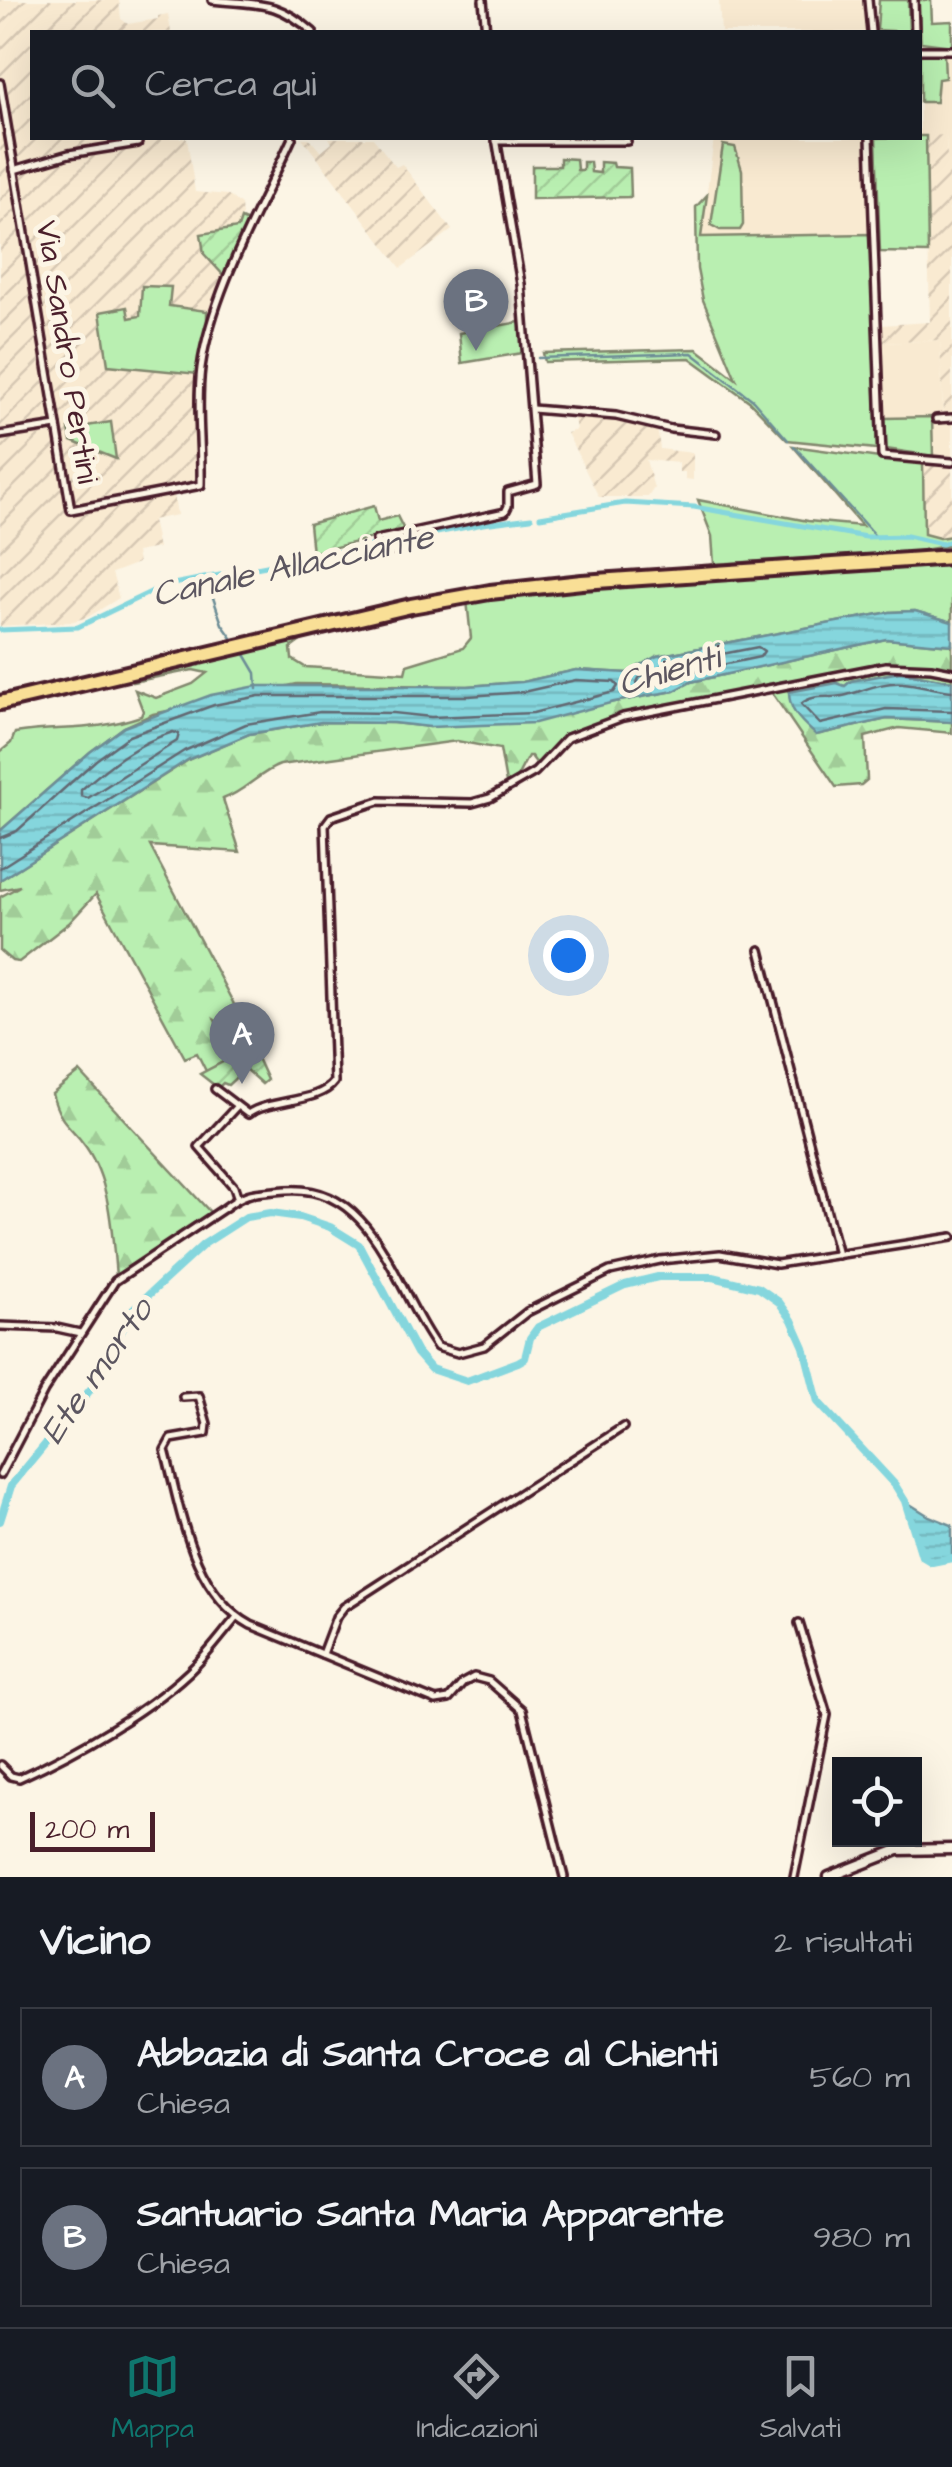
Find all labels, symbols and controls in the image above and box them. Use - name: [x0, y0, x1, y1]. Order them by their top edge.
- search box: [30, 30, 922, 140]
- icon: search: [65, 58, 120, 113]
- text: Cerca qui: [145, 59, 317, 111]
- street label: Via Sandro Pertini: [24, 217, 110, 487]
- pin: B: [444, 268, 508, 351]
- water label: Canale Allacciante: [148, 512, 440, 620]
- water label: Chienti: [613, 632, 730, 709]
- your location: [543, 930, 594, 981]
- pin: A: [210, 1002, 274, 1084]
- water label: Ete morto: [29, 1286, 167, 1454]
- map controls: [832, 1757, 922, 1847]
- button: locate: [832, 1757, 922, 1847]
- scale bar: [30, 1807, 155, 1852]
- text: 200 m: [45, 1810, 129, 1849]
- text: Vicino: [40, 1913, 150, 1971]
- text: 2 risultati: [774, 1920, 912, 1965]
- text: Abbazia di Santa Croce al Chienti: [137, 2029, 717, 2081]
- text: A: [64, 2055, 85, 2100]
- text: 560 m: [809, 2055, 910, 2100]
- text: Chiesa: [137, 2081, 230, 2126]
- text: Santuario Santa Maria Apparente: [137, 2189, 724, 2241]
- text: B: [63, 2215, 86, 2260]
- text: 980 m: [813, 2215, 910, 2260]
- text: Chiesa: [137, 2241, 230, 2286]
- tab: Mappa: [111, 2349, 194, 2448]
- tab: Indicazioni: [416, 2349, 537, 2448]
- tab: Salvati: [760, 2349, 841, 2448]

